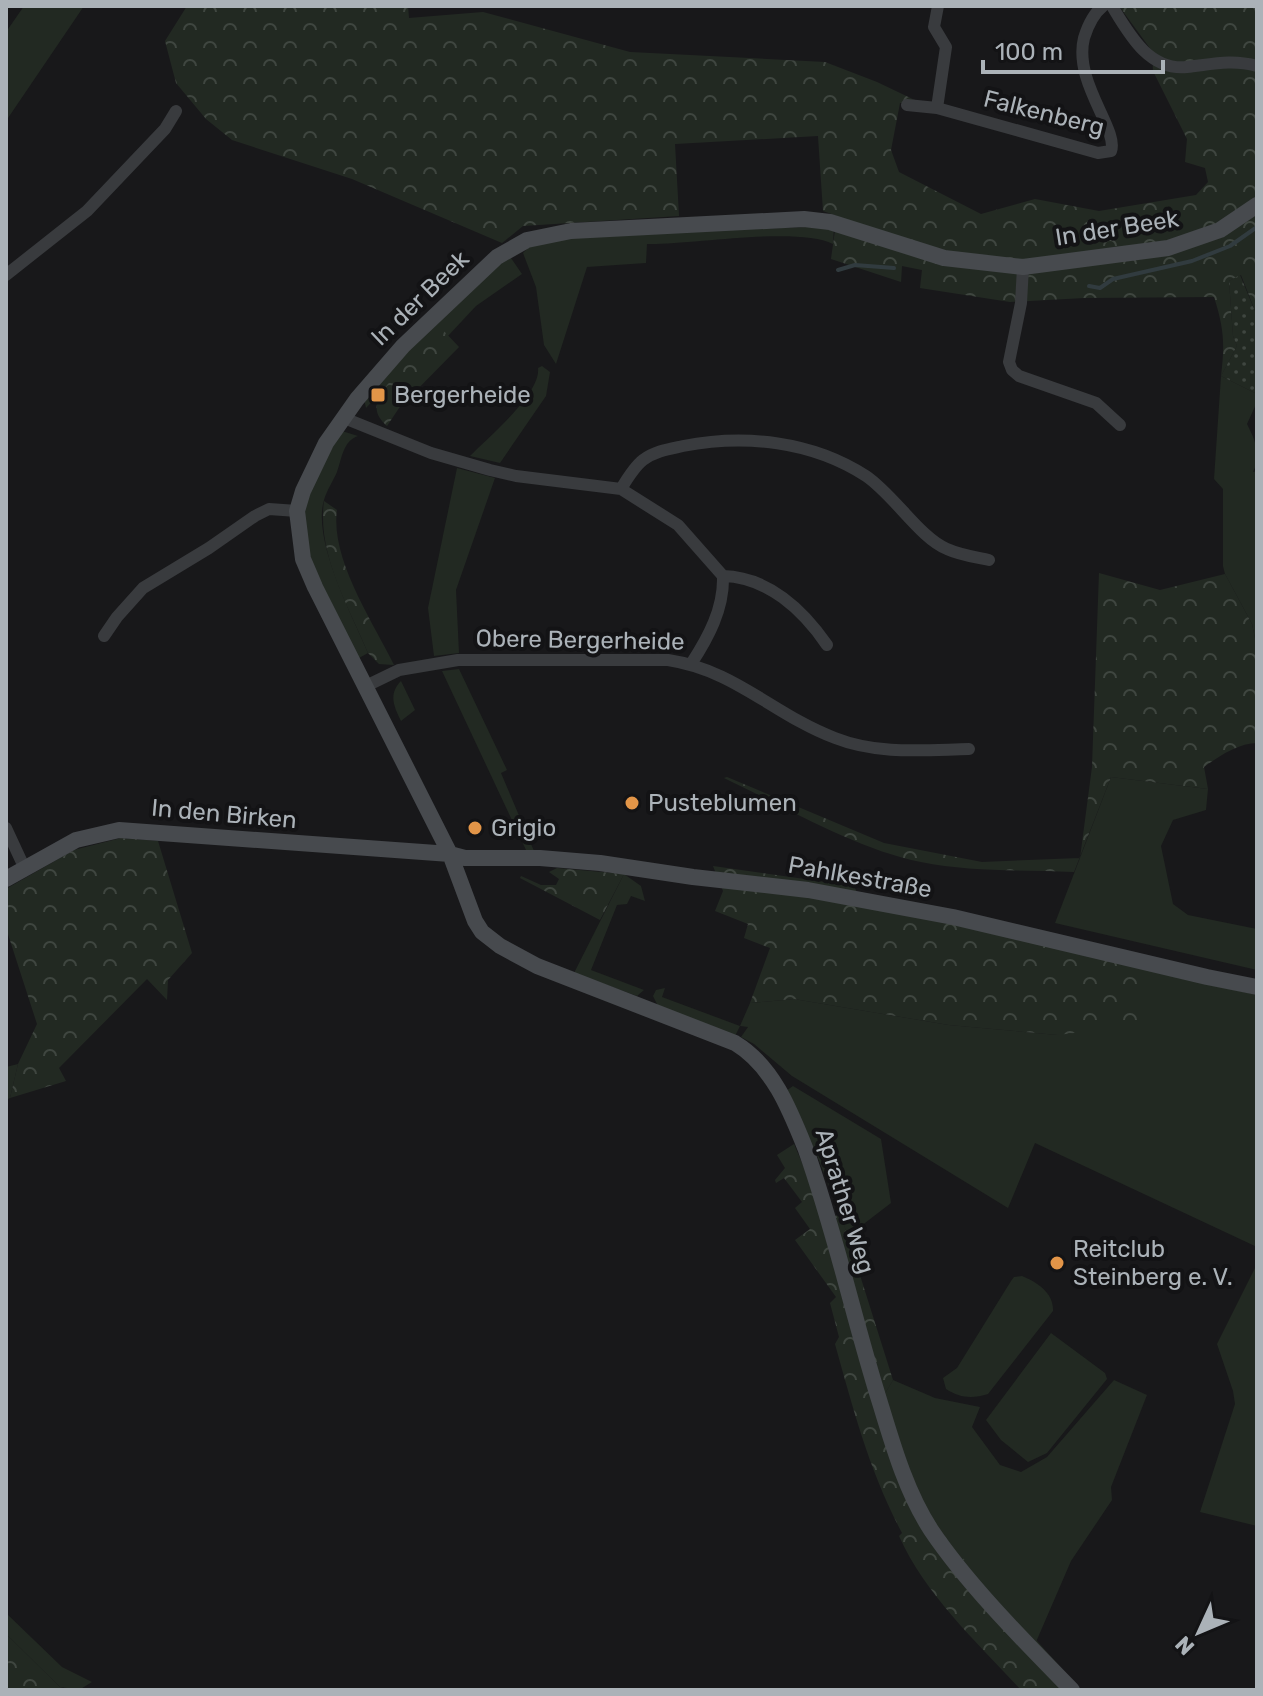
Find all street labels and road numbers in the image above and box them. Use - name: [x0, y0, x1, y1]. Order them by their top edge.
- street label: Falkenberg: [981, 85, 1107, 141]
- street label: In der Beek: [1053, 204, 1181, 252]
- street label: In der Beek: [366, 244, 475, 351]
- street label: Obere Bergerheide: [475, 624, 685, 656]
- street label: In den Birken: [150, 794, 298, 834]
- street label: Pahlkestraße: [786, 851, 934, 903]
- street label: Aprather Weg: [810, 1125, 880, 1277]

